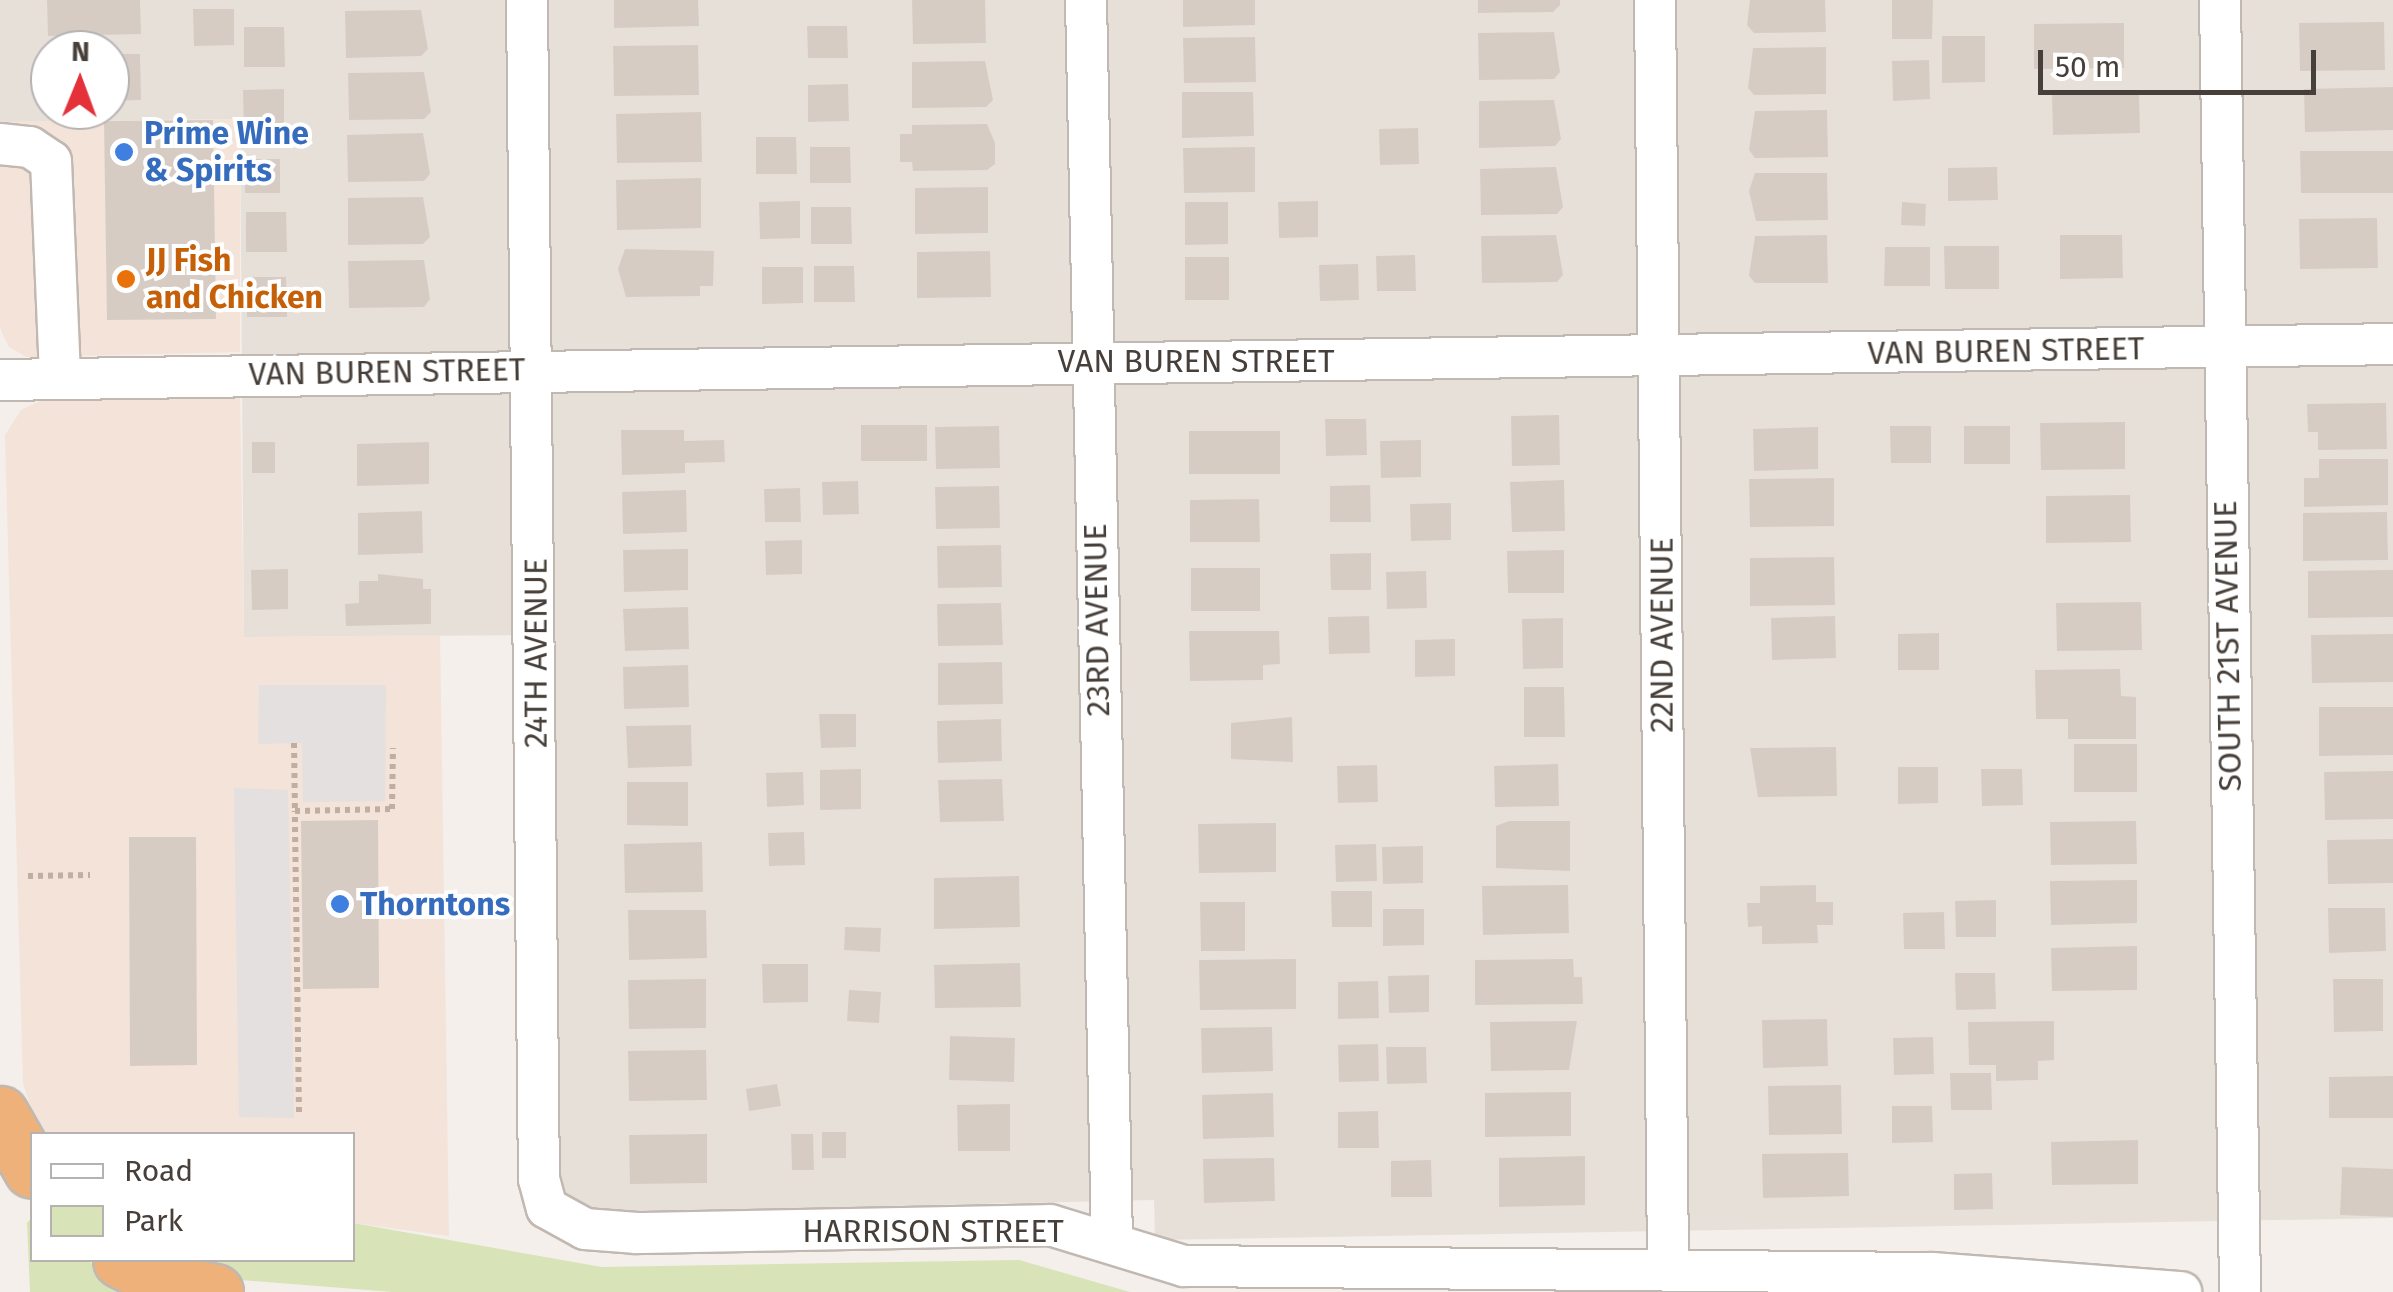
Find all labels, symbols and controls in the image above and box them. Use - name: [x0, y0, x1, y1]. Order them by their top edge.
- north arrow: [30, 30, 130, 130]
- scale bar: [2043, 30, 2320, 92]
- text: N: [71, 35, 90, 68]
- text: 50 m: [2055, 49, 2120, 85]
- place label: Prime Wine & Spirits: [144, 115, 309, 190]
- marker: Prime Wine & Spirits: [113, 141, 135, 163]
- place label: JJ Fish and Chicken: [146, 242, 323, 317]
- marker: JJ Fish and Chicken: [115, 268, 137, 290]
- street label: VAN BUREN STREET: [1867, 329, 2145, 373]
- street label: VAN BUREN STREET: [1058, 342, 1334, 380]
- street label: VAN BUREN STREET: [248, 350, 526, 394]
- street label: SOUTH 21ST AVENUE: [2206, 500, 2250, 792]
- street label: 23RD AVENUE: [1076, 523, 1118, 717]
- street label: 22ND AVENUE: [1643, 537, 1681, 733]
- street label: 24TH AVENUE: [517, 558, 555, 748]
- place label: Thorntons: [360, 885, 510, 923]
- marker: Thorntons: [329, 893, 351, 915]
- legend: [30, 1132, 355, 1262]
- text: Road: [124, 1153, 193, 1189]
- text: Park: [124, 1203, 183, 1239]
- street label: HARRISON STREET: [802, 1212, 1064, 1250]

